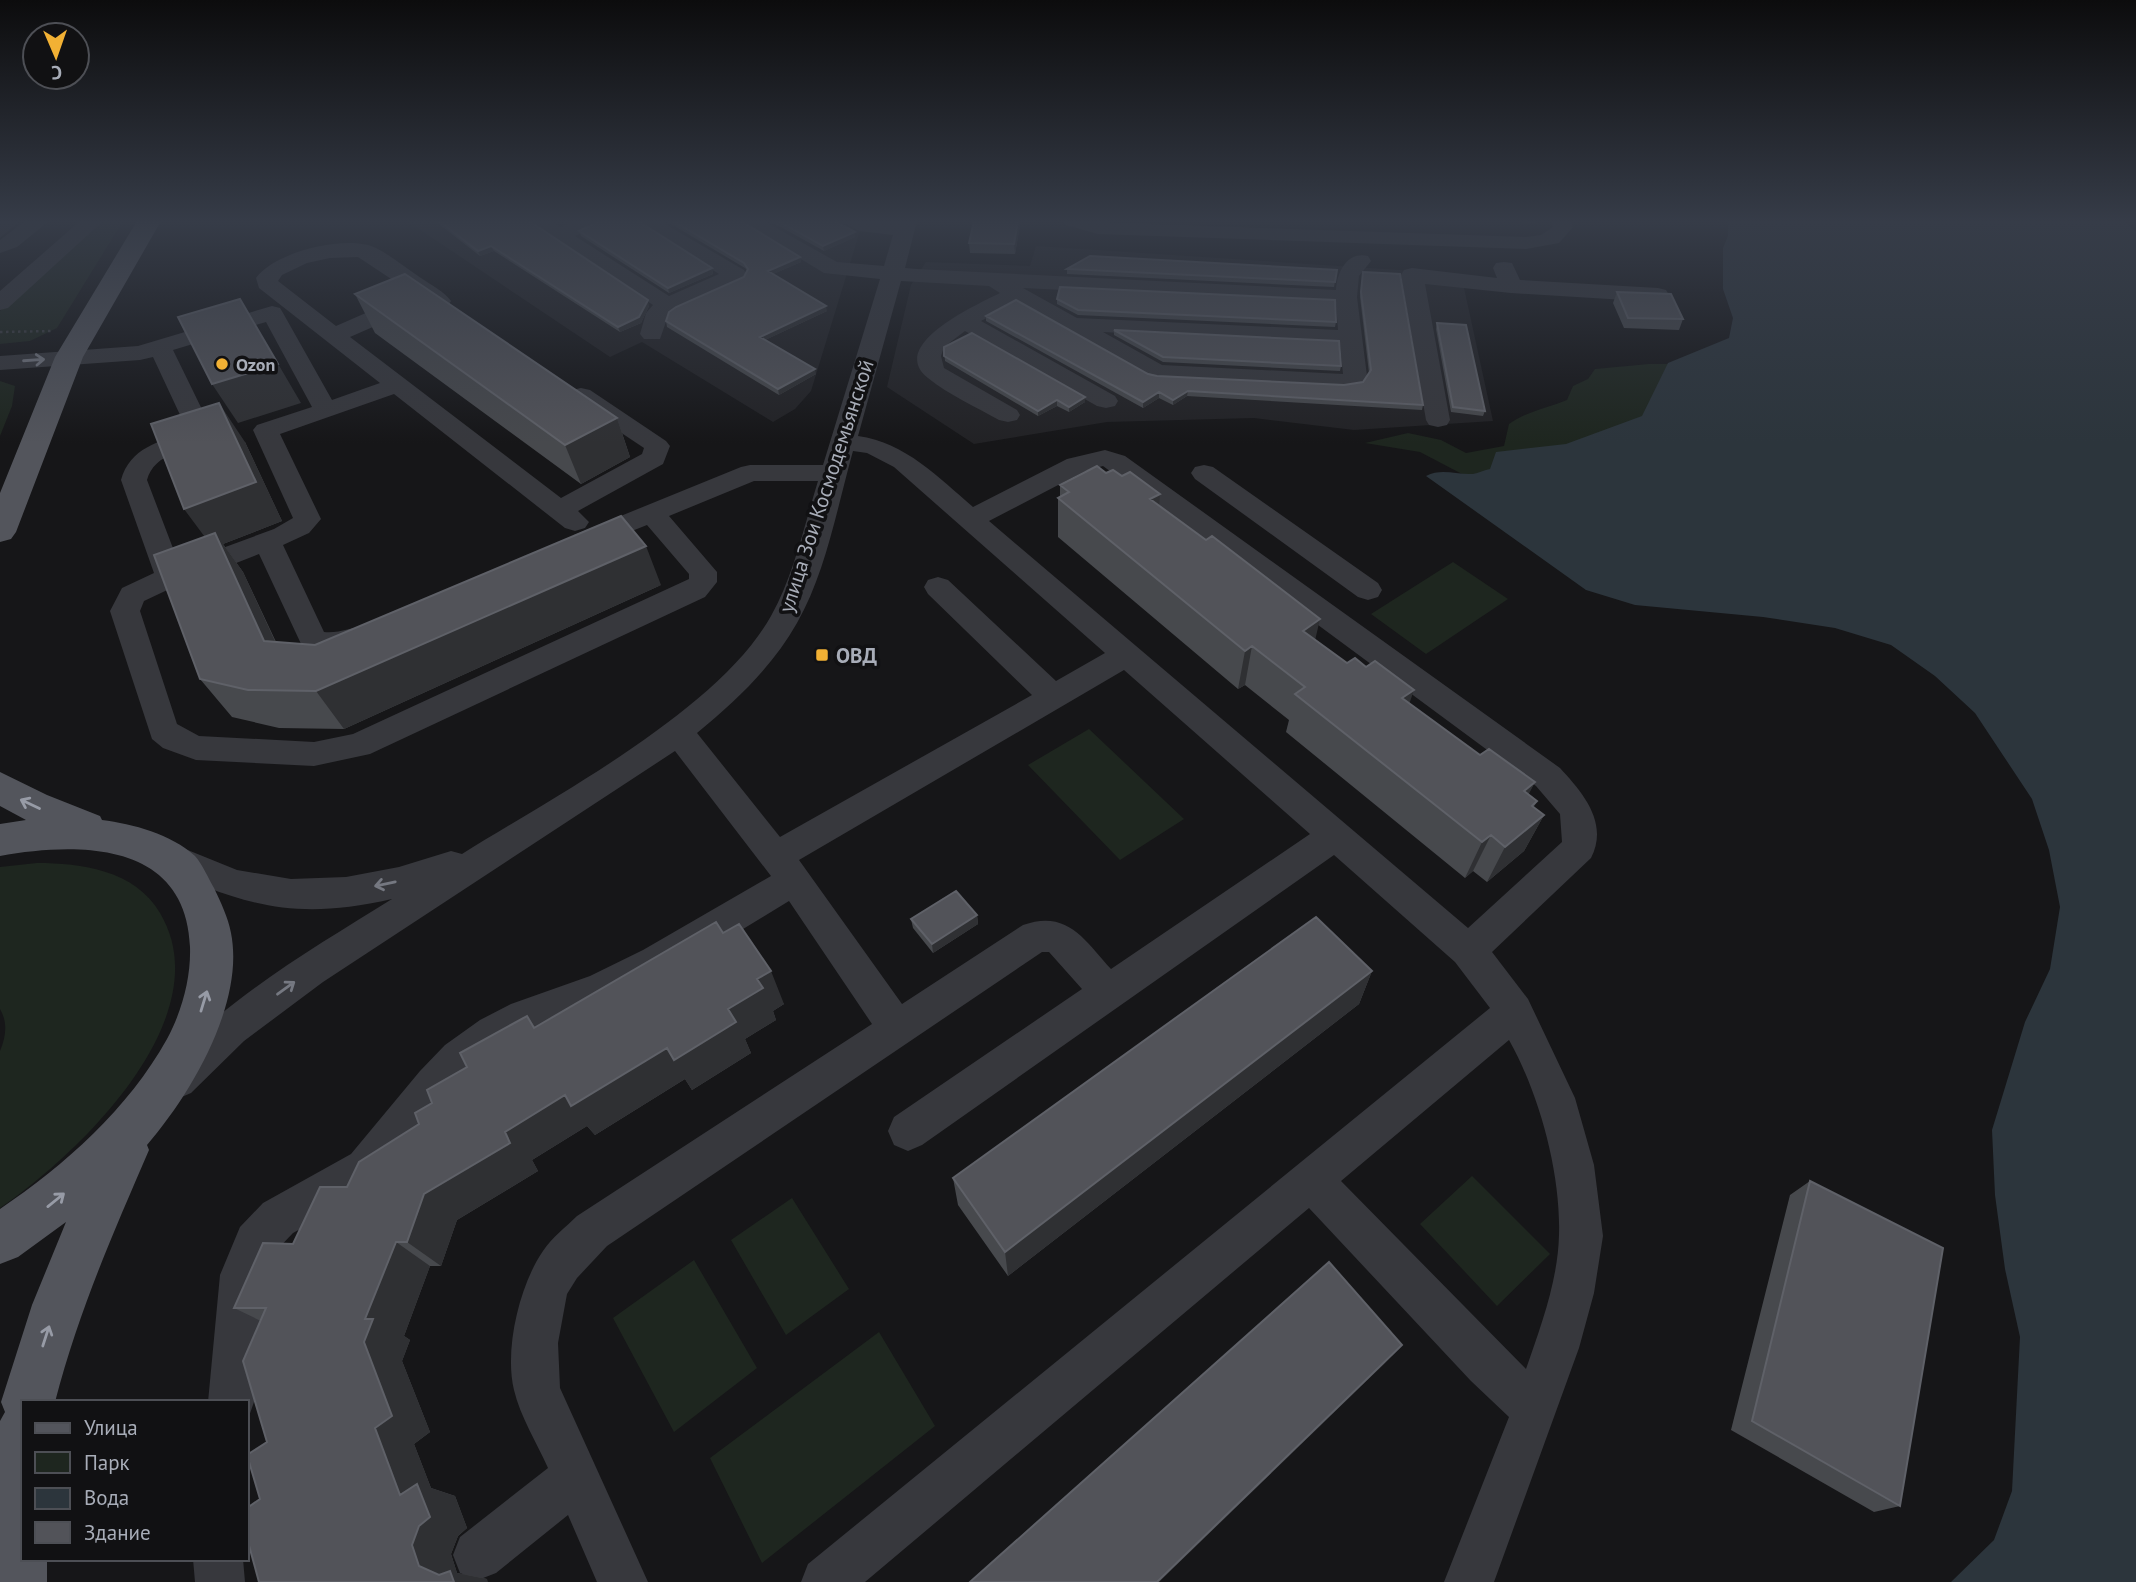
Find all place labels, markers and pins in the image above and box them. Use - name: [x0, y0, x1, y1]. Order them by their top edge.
- place label: Ozon: [236, 353, 275, 376]
- marker: Ozon: [214, 356, 230, 372]
- place label: ОВД: [836, 642, 877, 669]
- marker: ОВД: [814, 647, 830, 663]

